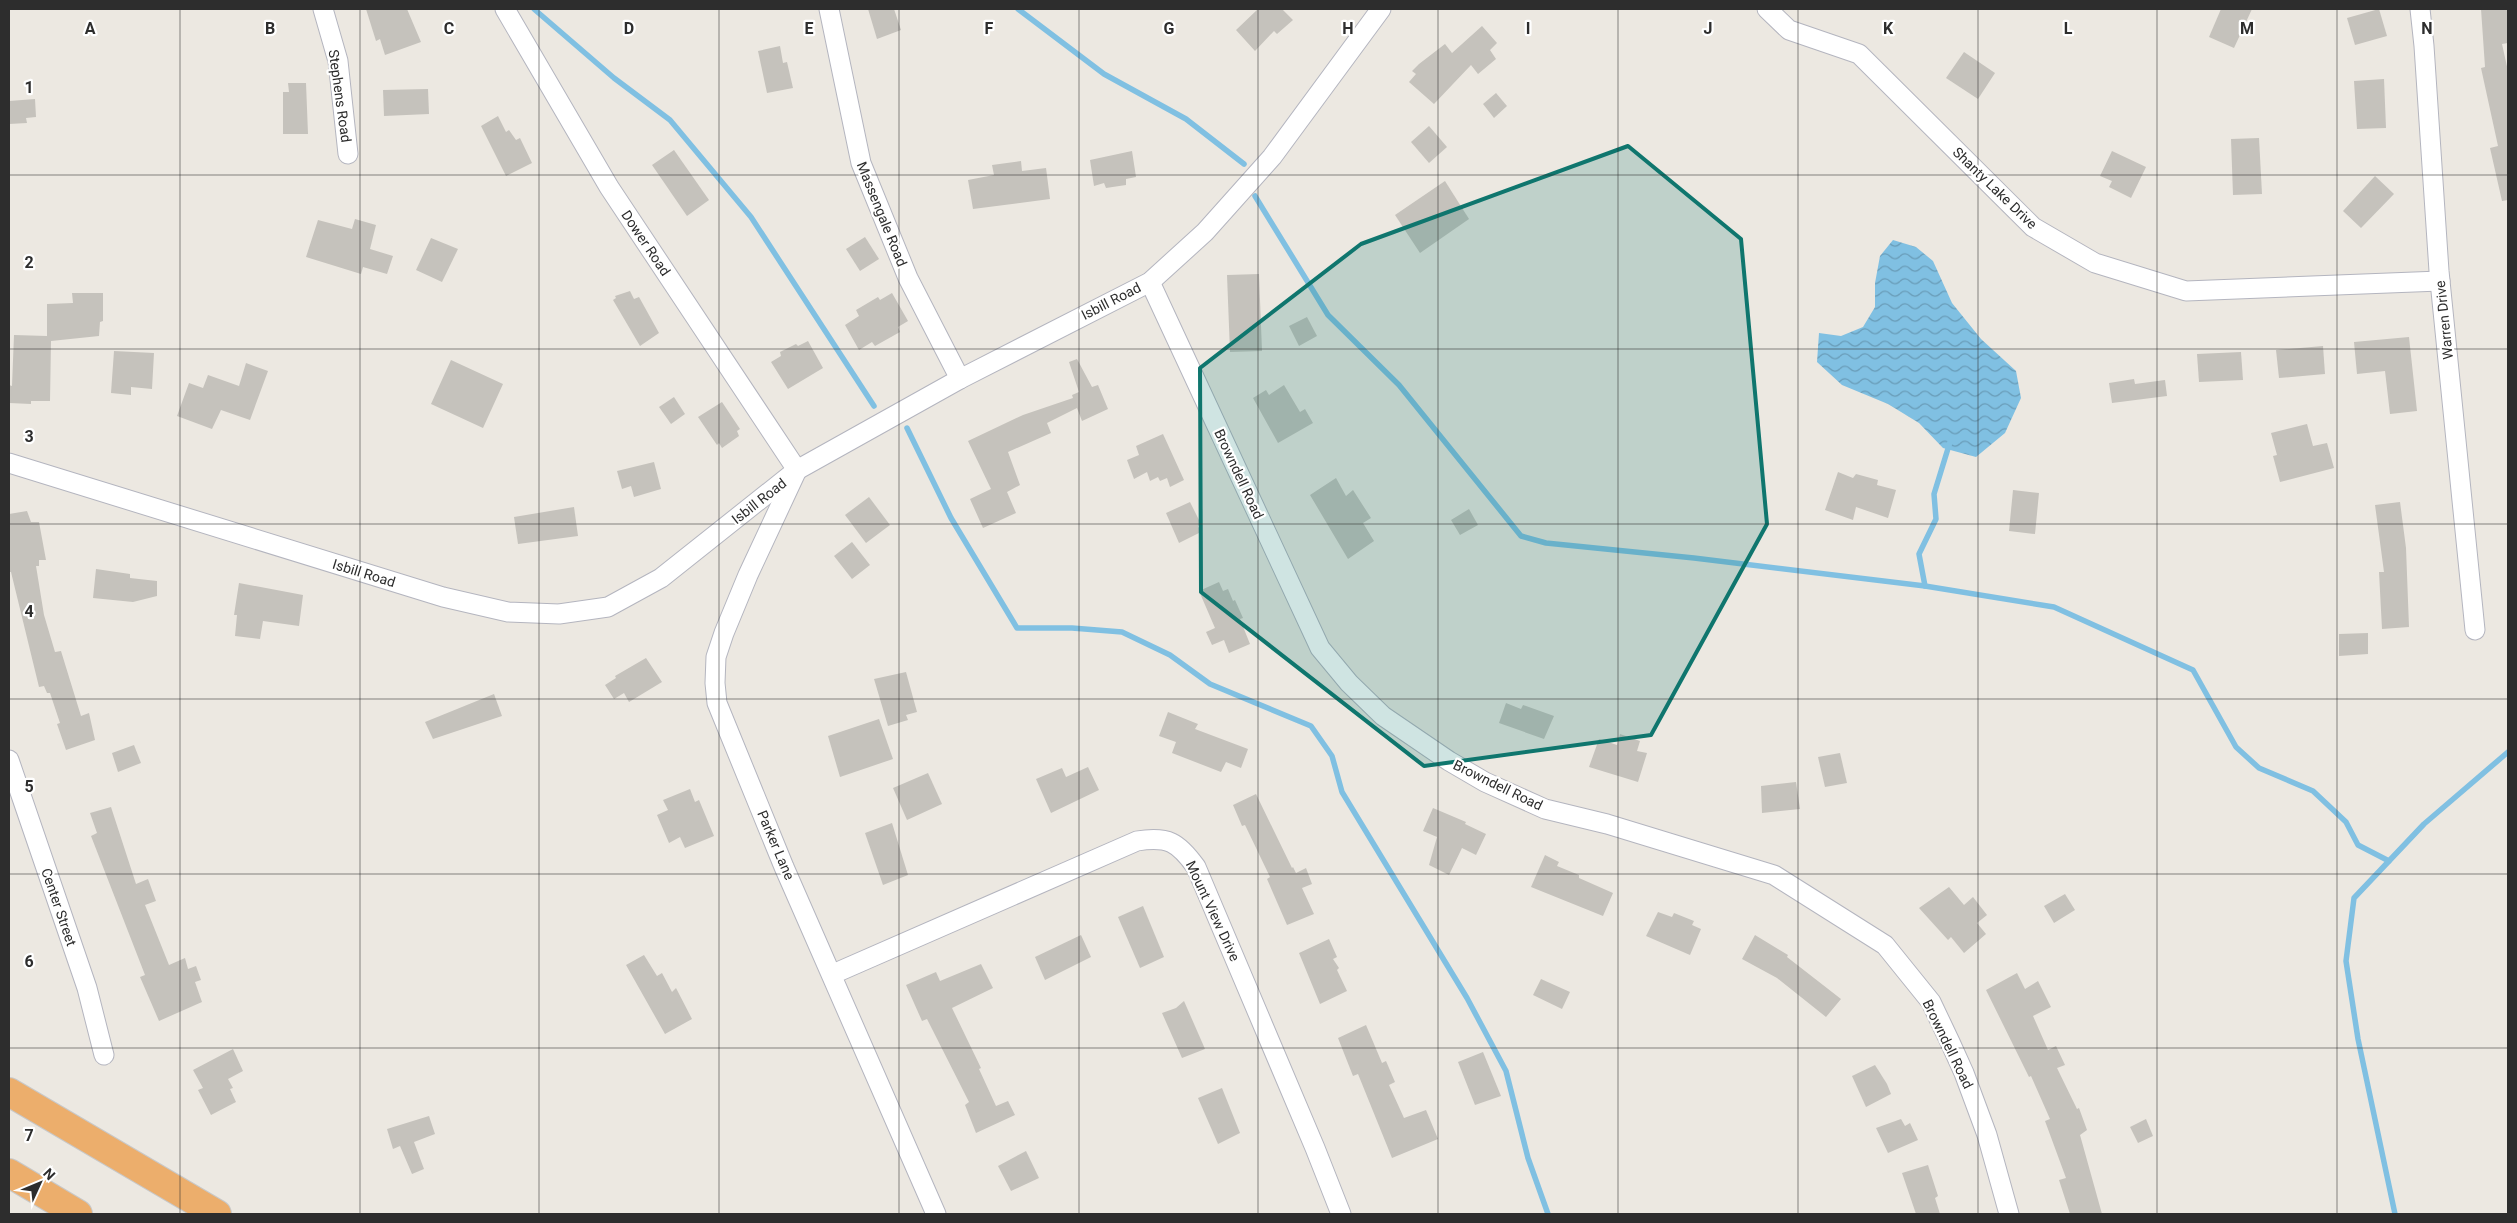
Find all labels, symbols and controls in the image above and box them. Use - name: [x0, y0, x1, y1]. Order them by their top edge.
- text: A: [85, 19, 96, 38]
- text: B: [265, 19, 275, 38]
- text: C: [444, 19, 454, 38]
- text: D: [624, 19, 634, 38]
- text: E: [805, 19, 814, 38]
- text: F: [985, 19, 994, 38]
- text: G: [1164, 19, 1175, 38]
- text: H: [1342, 19, 1354, 38]
- text: I: [1526, 19, 1530, 38]
- text: J: [1704, 19, 1712, 38]
- text: K: [1883, 19, 1894, 38]
- text: L: [2064, 19, 2073, 38]
- text: M: [2240, 19, 2254, 38]
- text: N: [2421, 19, 2433, 38]
- street label: Stephens Road: [326, 48, 354, 144]
- text: 1: [24, 78, 34, 97]
- street label: Shanty Lake Drive: [1950, 144, 2040, 232]
- street label: Massengale Road: [854, 159, 910, 269]
- street label: Dower Road: [618, 207, 674, 279]
- text: 2: [24, 253, 34, 272]
- street label: Isbill Road: [1079, 279, 1143, 323]
- street label: Warren Drive: [2432, 280, 2456, 360]
- text: 3: [24, 427, 34, 446]
- street label: Browndell Road: [1211, 427, 1267, 521]
- street label: Isbill Road: [729, 475, 789, 527]
- street label: Isbill Road: [331, 556, 397, 590]
- text: 4: [24, 602, 34, 621]
- street label: Browndell Road: [1451, 756, 1545, 814]
- text: 5: [24, 777, 34, 796]
- street label: Parker Lane: [754, 808, 798, 882]
- street label: Mount View Drive: [1183, 858, 1243, 964]
- street label: Center Street: [38, 866, 80, 948]
- text: 6: [24, 952, 34, 971]
- street label: Browndell Road: [1919, 997, 1977, 1091]
- text: 7: [24, 1126, 34, 1145]
- north arrow: [15, 1158, 65, 1208]
- text: N: [40, 1165, 59, 1183]

